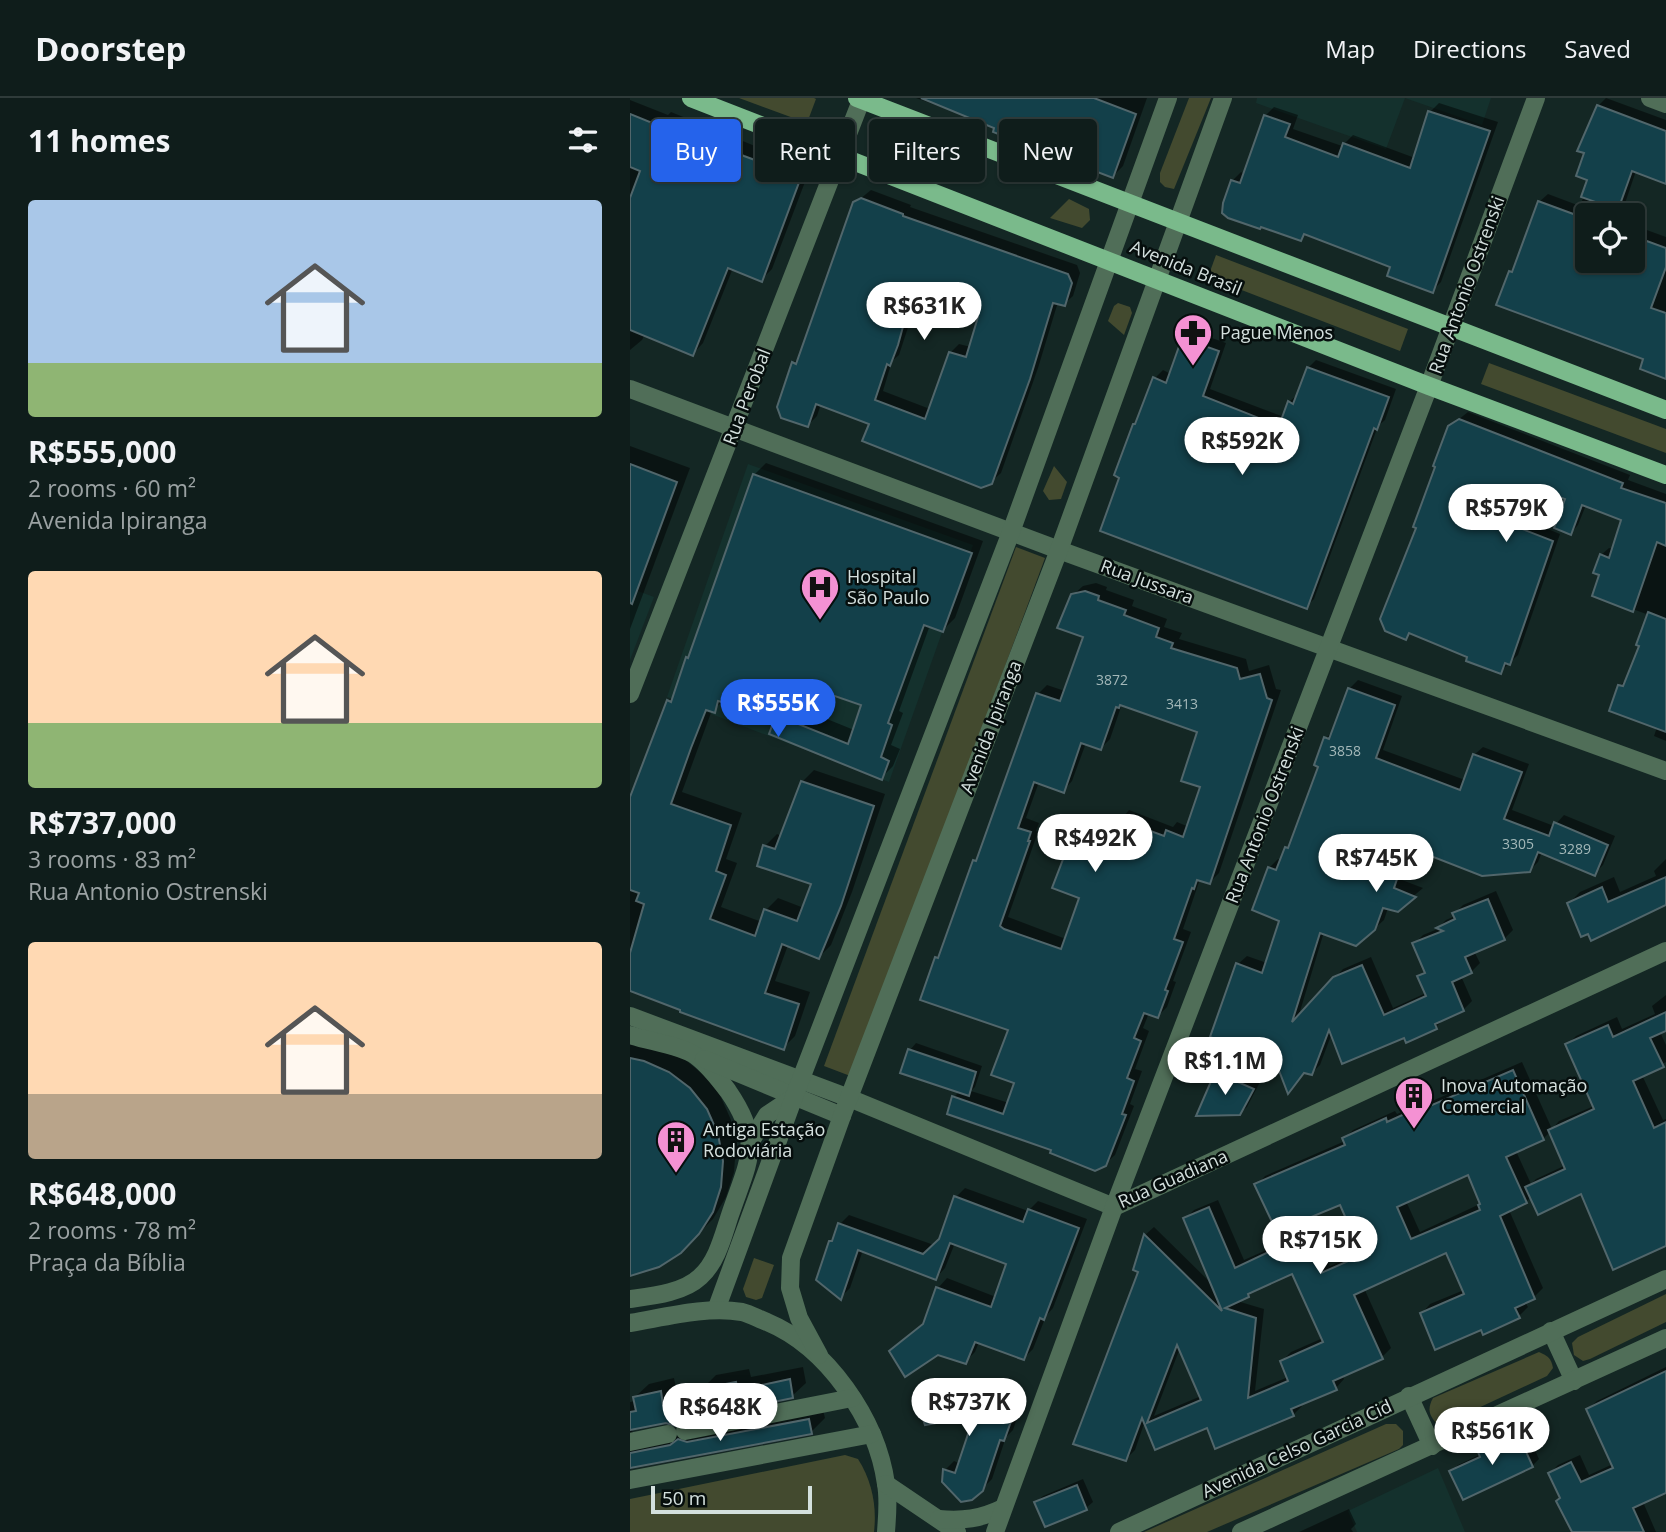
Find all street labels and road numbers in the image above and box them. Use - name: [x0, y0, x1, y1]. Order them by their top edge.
- street label: Rua Antonio Ostrenski: [1423, 192, 1509, 377]
- street label: Avenida Brasil: [1127, 234, 1246, 300]
- street label: Rua Perobal: [717, 345, 775, 448]
- street label: Rua Jussara: [1098, 553, 1197, 609]
- street label: Avenida Ipiranga: [954, 657, 1026, 797]
- street label: Rua Antonio Ostrenski: [1219, 723, 1309, 907]
- street label: Rua Guadiana: [1114, 1143, 1231, 1213]
- street label: Avenida Celso Garcia Cid: [1198, 1393, 1395, 1503]

